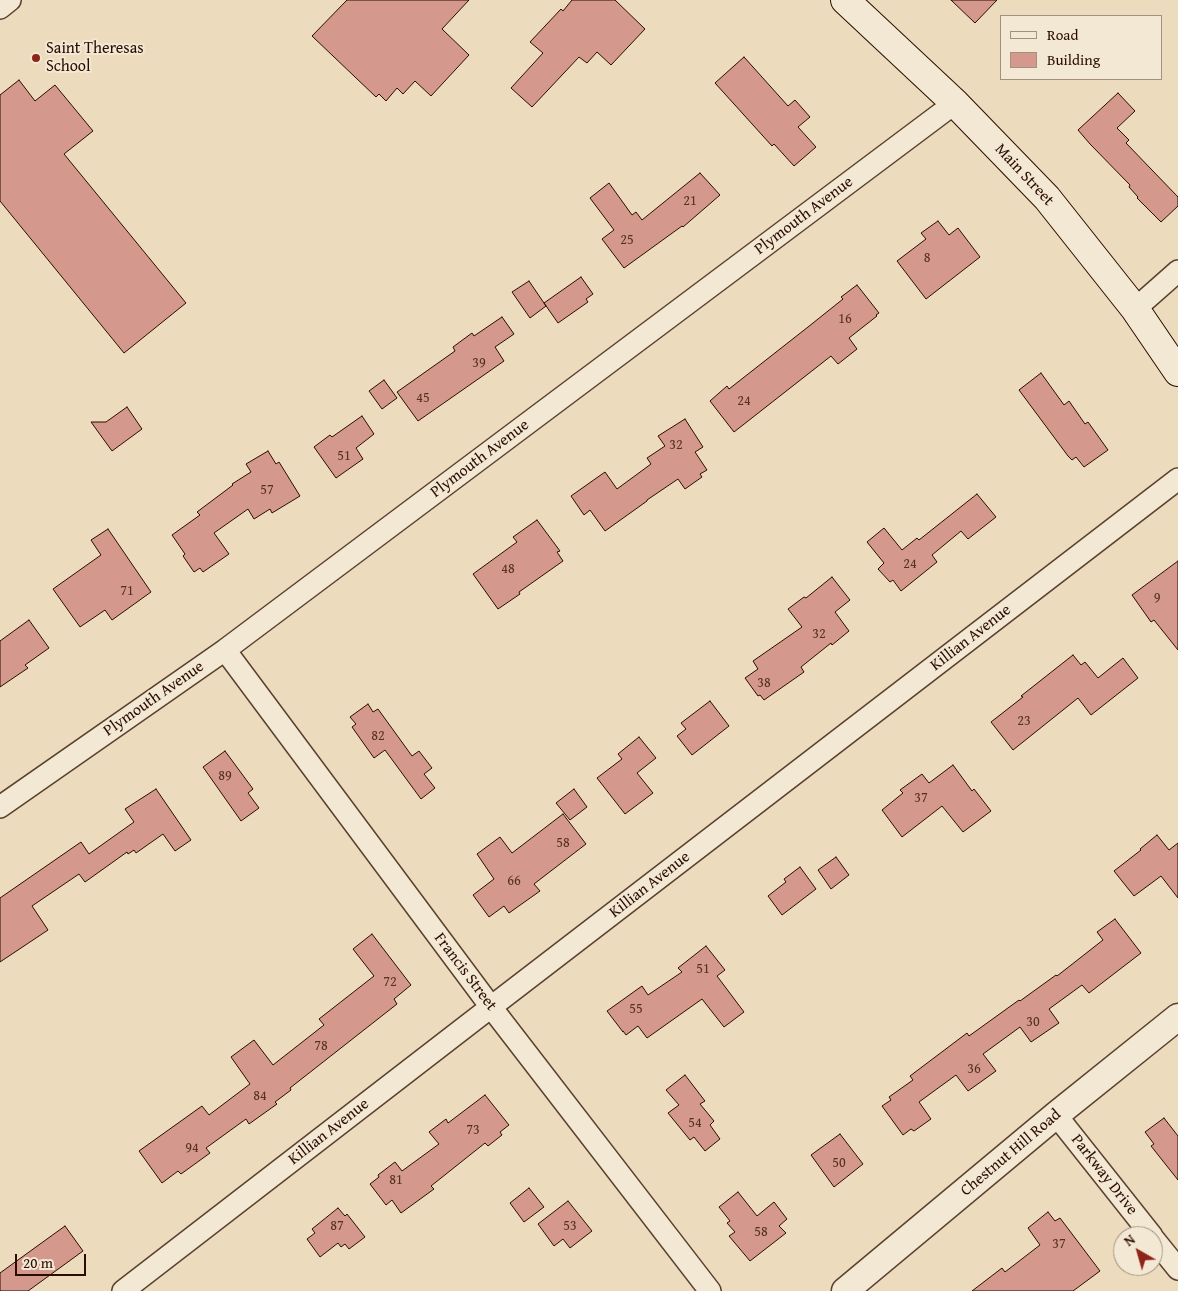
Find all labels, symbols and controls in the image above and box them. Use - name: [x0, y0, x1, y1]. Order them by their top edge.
- legend: [1000, 15, 1163, 80]
- text: Road: [1047, 24, 1078, 45]
- place label: Saint Theresas School: [46, 39, 144, 77]
- text: Building: [1047, 49, 1100, 70]
- marker: Saint Theresas School: [30, 52, 42, 64]
- street label: Main Street: [990, 140, 1058, 210]
- street label: Plymouth Avenue: [751, 173, 857, 259]
- house number: 21: [683, 193, 697, 209]
- house number: 25: [620, 232, 634, 248]
- house number: 8: [924, 250, 930, 266]
- house number: 16: [838, 311, 852, 327]
- house number: 39: [472, 355, 486, 371]
- house number: 45: [416, 390, 430, 406]
- house number: 24: [737, 393, 751, 409]
- street label: Plymouth Avenue: [427, 416, 533, 502]
- house number: 32: [669, 437, 683, 453]
- house number: 51: [337, 448, 351, 464]
- house number: 57: [260, 482, 274, 498]
- house number: 24: [903, 556, 917, 572]
- house number: 48: [501, 561, 515, 577]
- house number: 71: [120, 583, 134, 599]
- house number: 9: [1154, 590, 1160, 606]
- street label: Killian Avenue: [927, 601, 1015, 675]
- house number: 32: [812, 626, 826, 642]
- street label: Plymouth Avenue: [100, 657, 208, 741]
- house number: 38: [757, 675, 771, 691]
- house number: 23: [1017, 713, 1031, 729]
- house number: 82: [371, 728, 385, 744]
- house number: 89: [218, 768, 232, 784]
- house number: 37: [914, 790, 928, 806]
- house number: 58: [556, 835, 570, 851]
- street label: Killian Avenue: [606, 848, 694, 922]
- house number: 66: [507, 873, 521, 889]
- street label: Francis Street: [429, 929, 501, 1015]
- house number: 51: [696, 961, 710, 977]
- house number: 72: [383, 974, 397, 990]
- house number: 55: [629, 1001, 643, 1017]
- house number: 30: [1026, 1014, 1040, 1030]
- house number: 78: [314, 1038, 328, 1054]
- house number: 36: [967, 1061, 981, 1077]
- house number: 84: [253, 1088, 267, 1104]
- street label: Killian Avenue: [285, 1095, 373, 1169]
- street label: Chestnut Hill Road: [957, 1105, 1065, 1201]
- house number: 54: [688, 1115, 702, 1131]
- house number: 73: [466, 1122, 480, 1138]
- street label: Parkway Drive: [1067, 1131, 1141, 1219]
- house number: 94: [185, 1140, 199, 1156]
- house number: 50: [832, 1155, 846, 1171]
- house number: 81: [389, 1172, 403, 1188]
- house number: 87: [330, 1218, 344, 1234]
- house number: 53: [563, 1218, 577, 1234]
- house number: 58: [754, 1224, 768, 1240]
- north arrow: [1113, 1226, 1163, 1276]
- text: N: [1120, 1229, 1139, 1251]
- house number: 37: [1052, 1236, 1066, 1252]
- scale bar: [18, 1244, 89, 1276]
- text: 20 m: [23, 1252, 53, 1273]

